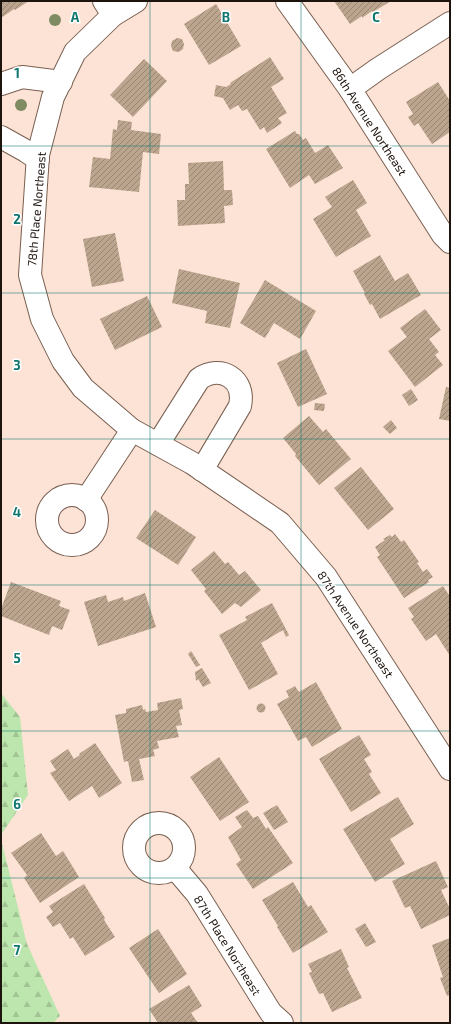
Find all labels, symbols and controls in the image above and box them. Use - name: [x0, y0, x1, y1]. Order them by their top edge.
- text: A: [71, 9, 80, 25]
- text: B: [222, 9, 230, 25]
- text: C: [372, 9, 380, 25]
- street label: 86th Avenue Northeast: [330, 64, 410, 178]
- text: 1: [14, 65, 20, 81]
- street label: 78th Place Northeast: [24, 151, 48, 267]
- text: 2: [13, 211, 21, 227]
- text: 3: [13, 357, 21, 373]
- text: 4: [13, 504, 21, 520]
- street label: 87th Avenue Northeast: [315, 568, 397, 680]
- text: 5: [13, 650, 21, 666]
- text: 6: [13, 796, 21, 812]
- street label: 87th Place Northeast: [192, 892, 265, 998]
- text: 7: [14, 942, 21, 958]

